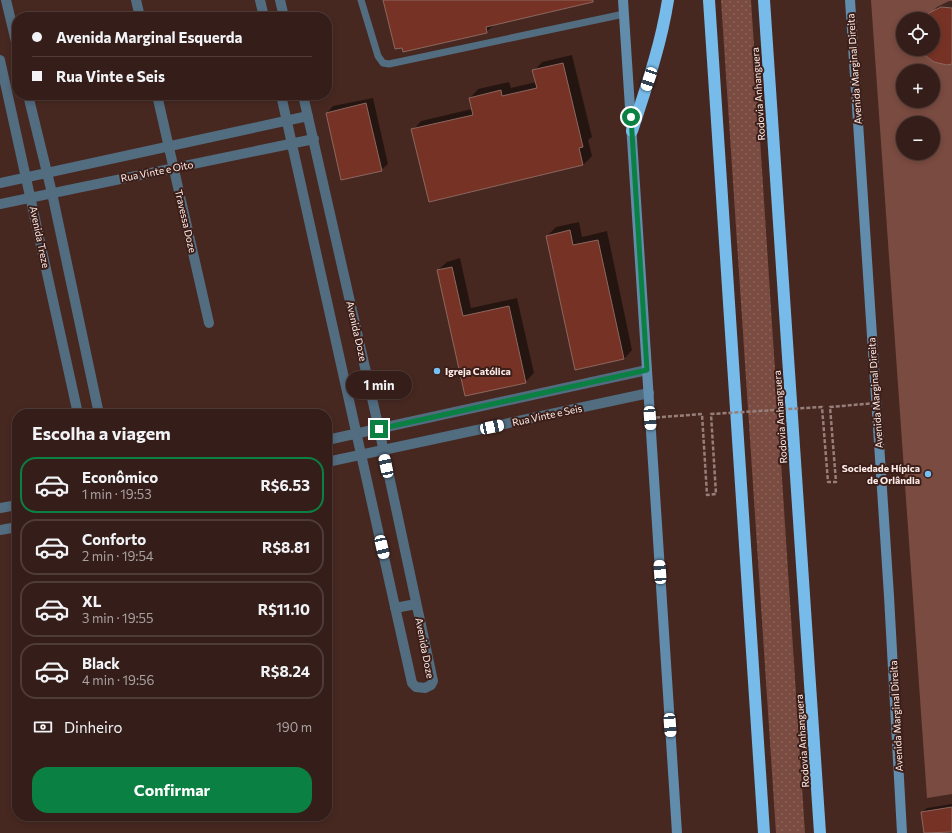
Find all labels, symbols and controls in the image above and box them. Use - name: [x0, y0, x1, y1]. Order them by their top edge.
- map controls: [896, 12, 940, 160]
- button: locate: [896, 12, 940, 56]
- street label: Avenida Marginal Direita: [844, 13, 864, 125]
- text: Avenida Marginal Esquerda: [56, 28, 242, 46]
- street label: Rodovia Anhanguera: [749, 47, 767, 141]
- button: +: [896, 64, 940, 108]
- car: [639, 66, 659, 92]
- text: Rua Vinte e Seis: [56, 67, 165, 85]
- route start: [622, 108, 640, 126]
- button: −: [896, 116, 940, 160]
- street label: Rua Vinte e Oito: [120, 158, 194, 184]
- street label: Travessa Doze: [173, 188, 199, 254]
- street label: Avenida Treze: [28, 205, 52, 269]
- street label: Avenida Doze: [344, 300, 370, 362]
- street label: Avenida Marginal Direita: [865, 337, 885, 449]
- place label: Igreja Católica: [445, 365, 511, 377]
- marker: Igreja Católica: [432, 366, 442, 376]
- street label: Rodovia Anhanguera: [771, 370, 789, 464]
- callout: 1 min: [346, 371, 412, 399]
- text: 1 min: [364, 377, 394, 393]
- street label: Rua Vinte e Seis: [511, 402, 584, 428]
- car: [643, 406, 657, 430]
- car: [479, 419, 505, 435]
- route end: [370, 420, 388, 438]
- text: Escolha a viagem: [32, 422, 171, 444]
- car: [378, 453, 394, 479]
- place label: Sociedade Hípica de Orlândia: [842, 462, 920, 486]
- icon: car: [34, 467, 70, 503]
- text: Econômico: [82, 468, 158, 486]
- marker: Sociedade Hípica de Orlândia: [923, 469, 933, 479]
- text: R$6.53: [261, 476, 310, 494]
- text: 1 min · 19:53: [82, 486, 152, 502]
- icon: car: [34, 529, 70, 565]
- text: Conforto: [82, 530, 146, 548]
- car: [373, 534, 391, 560]
- text: R$8.81: [262, 538, 310, 556]
- text: 2 min · 19:54: [82, 548, 154, 564]
- car: [653, 560, 667, 584]
- icon: car: [34, 591, 70, 627]
- text: XL: [82, 592, 101, 610]
- text: R$11.10: [258, 600, 310, 618]
- text: 3 min · 19:55: [82, 610, 154, 626]
- street label: Avenida Doze: [413, 617, 437, 679]
- icon: car: [34, 653, 70, 689]
- text: Black: [82, 654, 120, 672]
- street label: Avenida Marginal Direita: [887, 660, 905, 772]
- text: R$8.24: [260, 662, 310, 680]
- text: 4 min · 19:56: [82, 672, 154, 688]
- street label: Rodovia Anhanguera: [793, 694, 811, 788]
- car: [663, 713, 677, 737]
- icon: cash: [32, 716, 54, 738]
- text: Dinheiro: [64, 718, 123, 736]
- text: 190 m: [276, 719, 312, 735]
- button: Confirmar: [32, 767, 312, 813]

